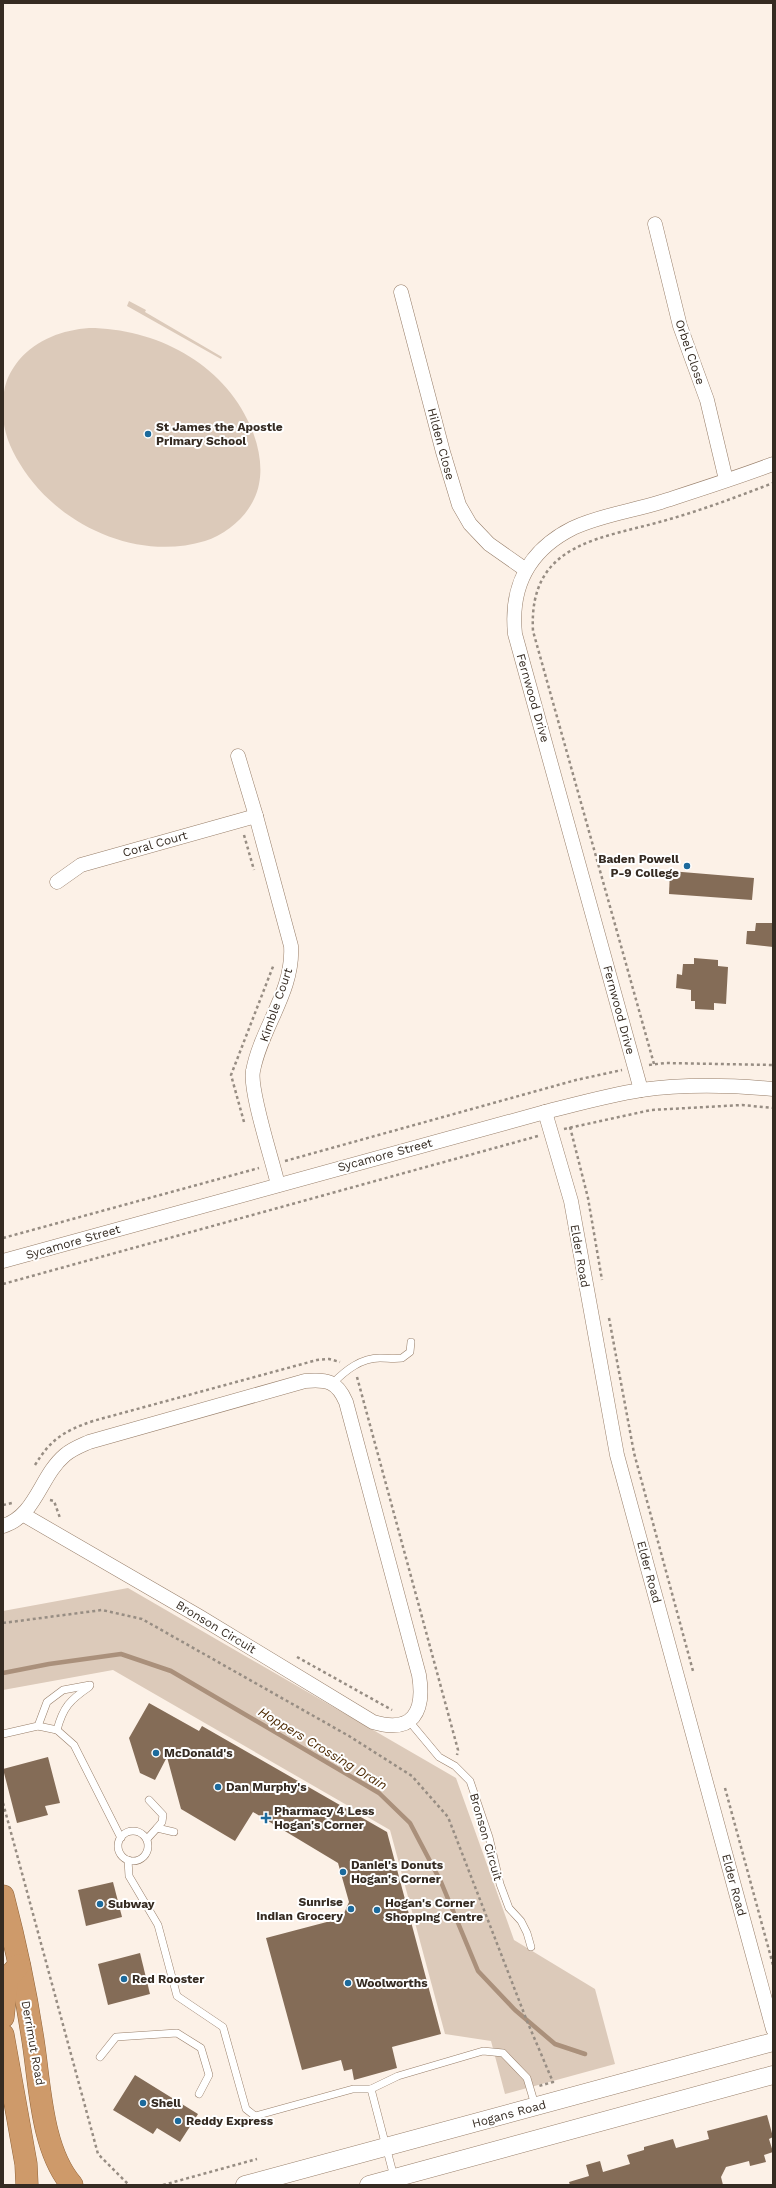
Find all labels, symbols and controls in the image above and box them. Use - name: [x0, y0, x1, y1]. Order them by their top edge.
- street label: Orbel Close: [672, 318, 708, 386]
- street label: Hilden Close: [425, 406, 457, 482]
- place label: St James the Apostle Primary School: [156, 420, 283, 448]
- marker: St James the Apostle Primary School: [143, 429, 153, 439]
- street label: Fernwood Drive: [514, 652, 552, 744]
- street label: Coral Court: [121, 828, 189, 860]
- place label: Baden Powell P-9 College: [598, 852, 679, 880]
- marker: Baden Powell P-9 College: [682, 861, 692, 871]
- street label: Fernwood Drive: [600, 964, 638, 1056]
- street label: Kimble Court: [257, 966, 295, 1044]
- street label: Sycamore Street: [336, 1136, 434, 1174]
- street label: Sycamore Street: [24, 1222, 122, 1262]
- street label: Elder Road: [568, 1223, 592, 1289]
- street label: Elder Road: [634, 1539, 664, 1605]
- street label: Bronson Circuit: [174, 1598, 258, 1656]
- water label: Hoppers Crossing Drain: [256, 1704, 390, 1793]
- place label: McDonald's: [164, 1746, 233, 1760]
- marker: McDonald's: [151, 1748, 161, 1758]
- place label: Dan Murphy's: [226, 1780, 307, 1794]
- marker: Dan Murphy's: [213, 1782, 223, 1792]
- street label: Bronson Circuit: [467, 1791, 505, 1883]
- place label: Pharmacy 4 Less Hogan's Corner: [274, 1804, 375, 1832]
- marker: Pharmacy 4 Less Hogan's Corner: [261, 1813, 271, 1823]
- street label: Elder Road: [719, 1852, 749, 1918]
- place label: Daniel's Donuts Hogan's Corner: [351, 1858, 444, 1886]
- marker: Daniel's Donuts Hogan's Corner: [338, 1867, 348, 1877]
- place label: Sunrise Indian Grocery: [256, 1895, 343, 1923]
- place label: Hogan's Corner Shopping Centre: [385, 1896, 483, 1924]
- place label: Subway: [108, 1897, 155, 1911]
- marker: Subway: [95, 1899, 105, 1909]
- marker: Sunrise Indian Grocery: [346, 1904, 356, 1914]
- marker: Hogan's Corner Shopping Centre: [372, 1905, 382, 1915]
- place label: Red Rooster: [132, 1972, 205, 1986]
- marker: Red Rooster: [119, 1974, 129, 1984]
- place label: Woolworths: [356, 1976, 428, 1990]
- marker: Woolworths: [343, 1978, 353, 1988]
- street label: Derrimut Road: [19, 2000, 47, 2086]
- place label: Shell: [151, 2096, 181, 2110]
- street label: Hogans Road: [470, 2097, 548, 2131]
- marker: Shell: [138, 2098, 148, 2108]
- place label: Reddy Express: [186, 2114, 274, 2128]
- marker: Reddy Express: [173, 2116, 183, 2126]

